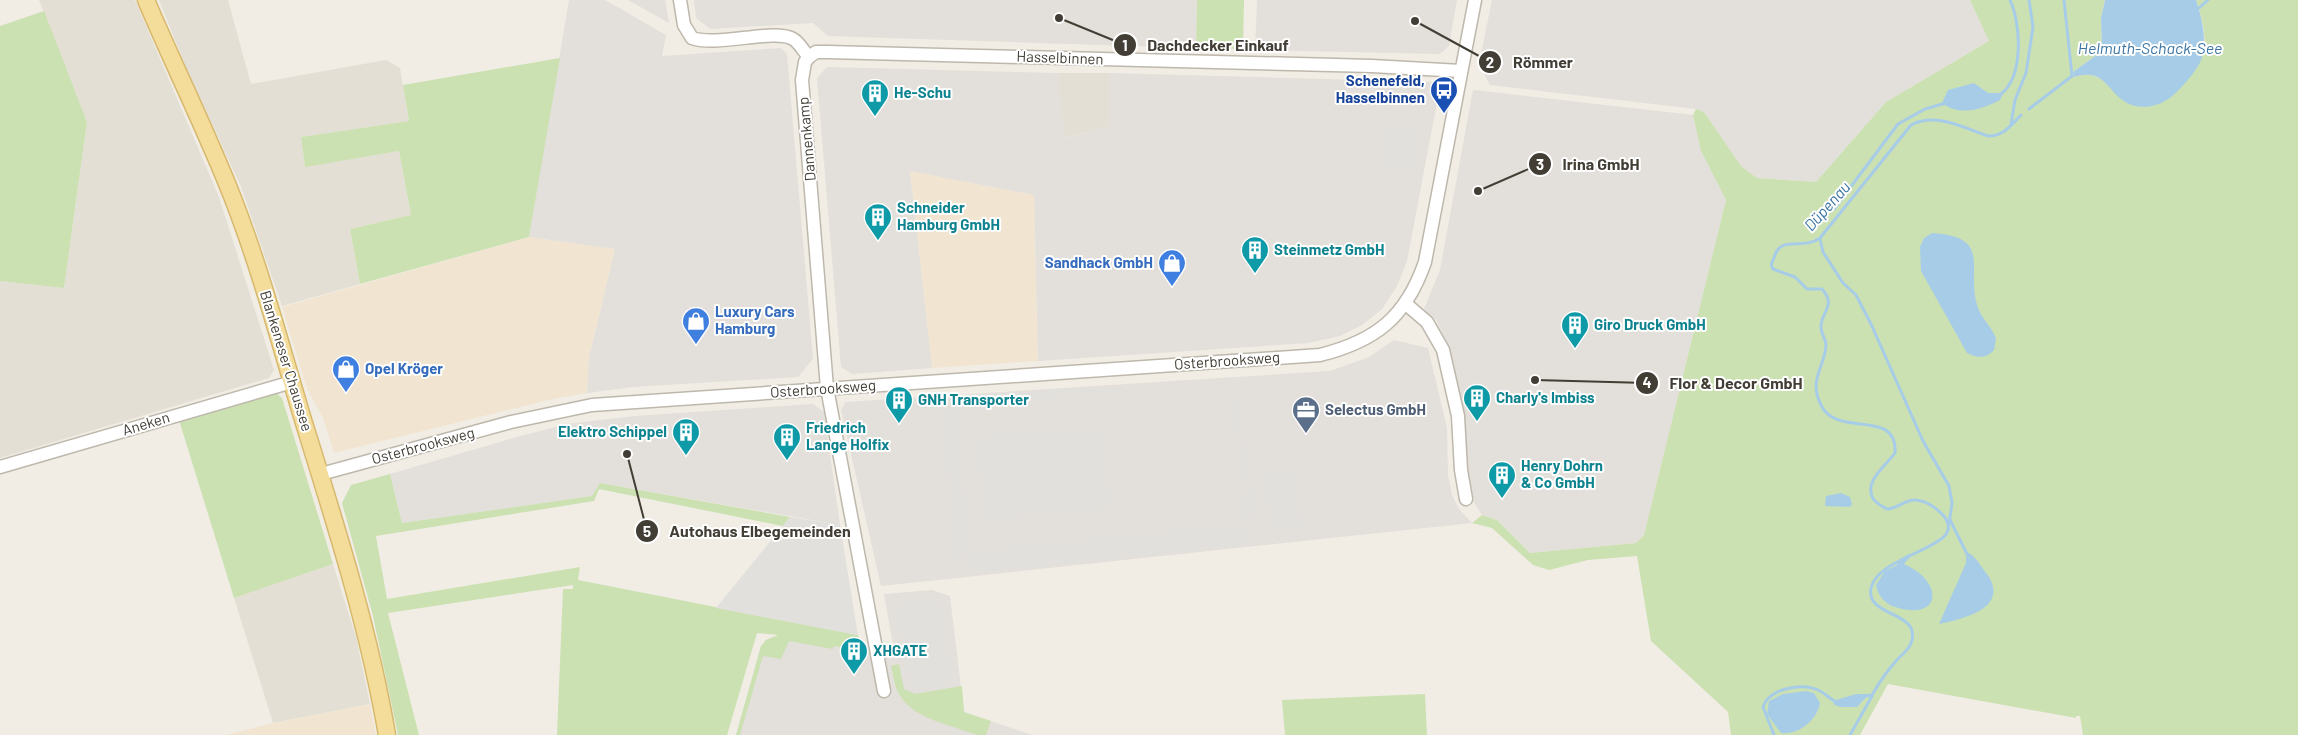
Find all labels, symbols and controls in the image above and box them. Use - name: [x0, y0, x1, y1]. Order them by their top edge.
- callout: Dachdecker Einkauf: [1112, 30, 1299, 61]
- text: Dachdecker Einkauf: [1147, 35, 1289, 54]
- text: 1: [1122, 36, 1128, 54]
- water label: Helmuth-Schack-See: [2078, 38, 2222, 57]
- street label: Hasselbinnen: [1016, 46, 1104, 68]
- callout: Römmer: [1478, 47, 1583, 78]
- text: Römmer: [1513, 52, 1573, 71]
- text: 2: [1486, 53, 1494, 71]
- place label: Schenefeld, Hasselbinnen: [1336, 71, 1425, 106]
- bus stop icon: Schenefeld, Hasselbinnen: [1429, 75, 1459, 114]
- building icon: He-Schu: [860, 78, 890, 117]
- place label: He-Schu: [894, 83, 951, 101]
- street label: Dannenkamp: [793, 96, 819, 182]
- callout: Irina GmbH: [1528, 149, 1650, 180]
- text: Irina GmbH: [1562, 154, 1640, 173]
- text: 3: [1536, 155, 1544, 173]
- water label: Düpenau: [1800, 177, 1854, 234]
- place label: Schneider Hamburg GmbH: [897, 198, 1000, 233]
- building icon: Schneider Hamburg GmbH: [863, 202, 893, 241]
- building icon: Steinmetz GmbH: [1240, 235, 1270, 274]
- place label: Steinmetz GmbH: [1274, 240, 1384, 258]
- shop icon: Sandhack GmbH: [1157, 248, 1187, 287]
- place label: Sandhack GmbH: [1045, 253, 1153, 271]
- street label: Blankeneser Chaussee: [257, 288, 317, 433]
- place label: Luxury Cars Hamburg: [715, 302, 795, 337]
- shop icon: Luxury Cars Hamburg: [681, 306, 711, 345]
- building icon: Giro Druck GmbH: [1560, 310, 1590, 349]
- place label: Giro Druck GmbH: [1594, 315, 1706, 333]
- street label: Osterbrooksweg: [1173, 347, 1280, 373]
- shop icon: Opel Kröger: [331, 354, 361, 393]
- place label: Opel Kröger: [365, 359, 443, 377]
- callout: Flor & Decor GmbH: [1635, 368, 1813, 399]
- text: 4: [1642, 373, 1652, 391]
- text: Flor & Decor GmbH: [1669, 373, 1803, 392]
- street label: Osterbrooksweg: [769, 375, 876, 401]
- building icon: Charly's Imbiss: [1462, 383, 1492, 422]
- building icon: GNH Transporter: [884, 385, 914, 424]
- place label: Charly's Imbiss: [1496, 388, 1595, 406]
- place label: GNH Transporter: [918, 390, 1029, 408]
- office icon: Selectus GmbH: [1291, 395, 1321, 434]
- place label: Selectus GmbH: [1325, 400, 1426, 418]
- street label: Aneken: [120, 407, 171, 439]
- building icon: Elektro Schippel: [671, 417, 701, 456]
- place label: Friedrich Lange Holfix: [806, 418, 889, 453]
- place label: Elektro Schippel: [558, 422, 667, 440]
- building icon: Friedrich Lange Holfix: [772, 422, 802, 461]
- street label: Osterbrooksweg: [369, 423, 476, 467]
- place label: Henry Dohrn & Co GmbH: [1521, 456, 1603, 491]
- building icon: Henry Dohrn & Co GmbH: [1487, 460, 1517, 499]
- callout: Autohaus Elbegemeinden: [634, 516, 861, 547]
- text: Autohaus Elbegemeinden: [669, 521, 851, 540]
- text: 5: [643, 522, 651, 540]
- building icon: XHGATE: [839, 636, 869, 675]
- place label: XHGATE: [873, 641, 927, 659]

